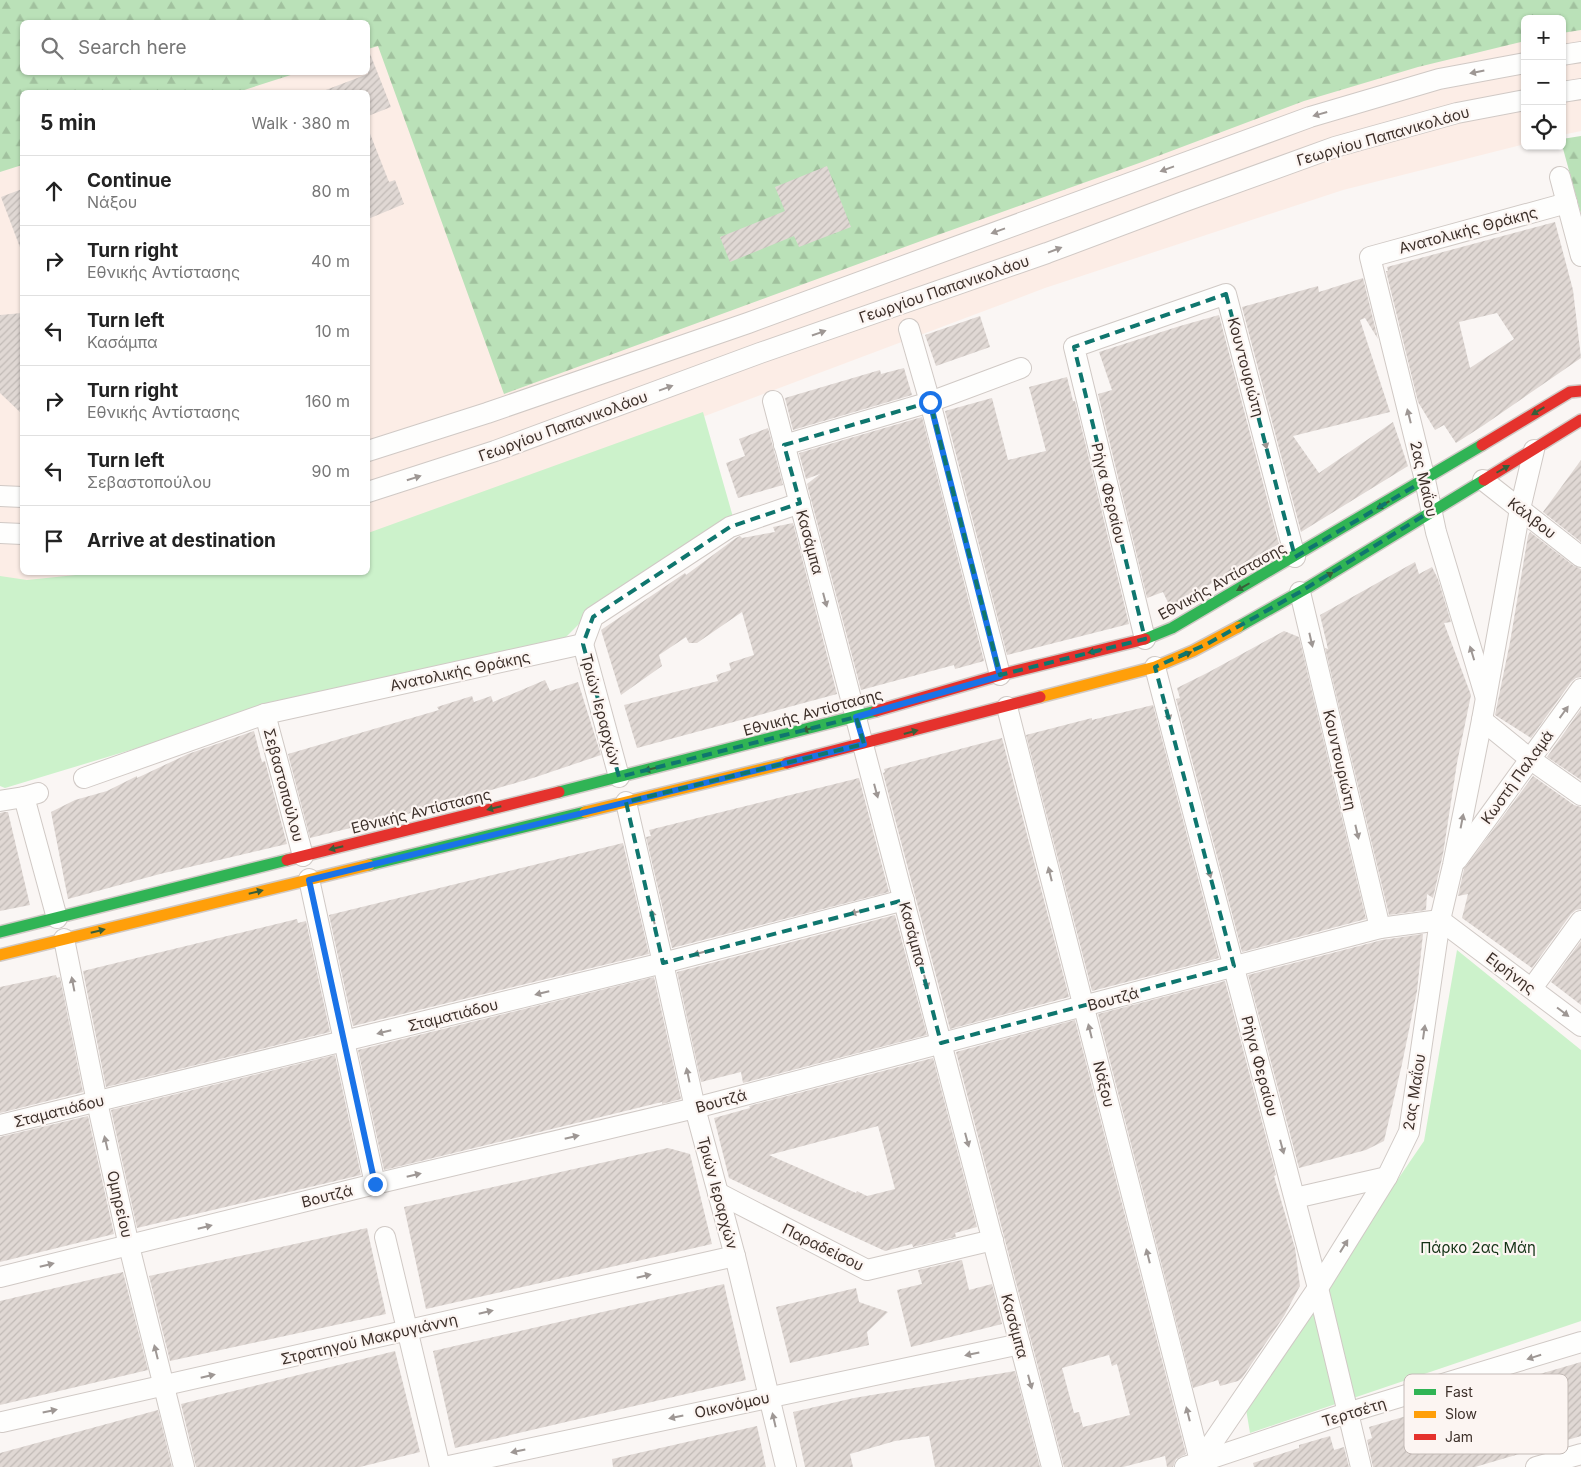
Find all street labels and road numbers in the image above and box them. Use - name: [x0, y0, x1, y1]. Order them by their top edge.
- street label: Γεωργίου Παπανικολάου: [1294, 102, 1472, 170]
- street label: Ανατολικής Θράκης: [1397, 202, 1539, 258]
- street label: Γεωργίου Παπανικολάου: [856, 251, 1032, 327]
- street label: Κουντουριώτη: [1224, 315, 1268, 419]
- street label: Γεωργίου Παπανικολάου: [476, 386, 650, 466]
- street label: 2ας Μαΐου: [1406, 439, 1442, 519]
- street label: Ρήγα Φεραίου: [1087, 441, 1131, 545]
- street label: Κάλβου: [1504, 493, 1560, 543]
- street label: Κασάμπα: [792, 508, 828, 576]
- street label: Εθνικής Αντίστασης: [1155, 538, 1289, 624]
- street label: Ανατολικής Θράκης: [388, 647, 532, 695]
- street label: Τριών Ιεραρχών: [577, 652, 625, 769]
- street label: Εθνικής Αντίστασης: [741, 684, 885, 740]
- street label: Κουντουριώτη: [1319, 708, 1361, 812]
- street label: Σεβαστοπούλου: [260, 726, 308, 844]
- street label: Κωστή Παλαμά: [1477, 726, 1557, 828]
- street label: Εθνικής Αντίστασης: [349, 784, 493, 838]
- street label: Κασάμπα: [895, 900, 931, 968]
- street label: Ειρήνης: [1482, 948, 1540, 998]
- street label: Βουτζά: [1085, 983, 1141, 1015]
- street label: Σταματιάδου: [406, 995, 500, 1035]
- street label: Ρήγα Φεραίου: [1237, 1014, 1283, 1118]
- street label: 2ας Μαΐου: [1399, 1052, 1429, 1132]
- street label: Νάξου: [1089, 1059, 1119, 1109]
- street label: Βουτζά: [693, 1085, 749, 1117]
- street label: Σταματιάδου: [12, 1091, 106, 1131]
- street label: Τριών Ιεραρχών: [694, 1135, 742, 1252]
- street label: Ομηρείου: [103, 1169, 137, 1239]
- street label: Βουτζά: [299, 1180, 355, 1212]
- street label: Παραδείσου: [779, 1219, 867, 1275]
- street label: Κασάμπα: [997, 1292, 1033, 1360]
- street label: Στρατηγού Μακρυγιάννη: [279, 1309, 459, 1369]
- street label: Οικονόμου: [693, 1388, 771, 1422]
- street label: Τερτσέτη: [1320, 1393, 1388, 1431]

